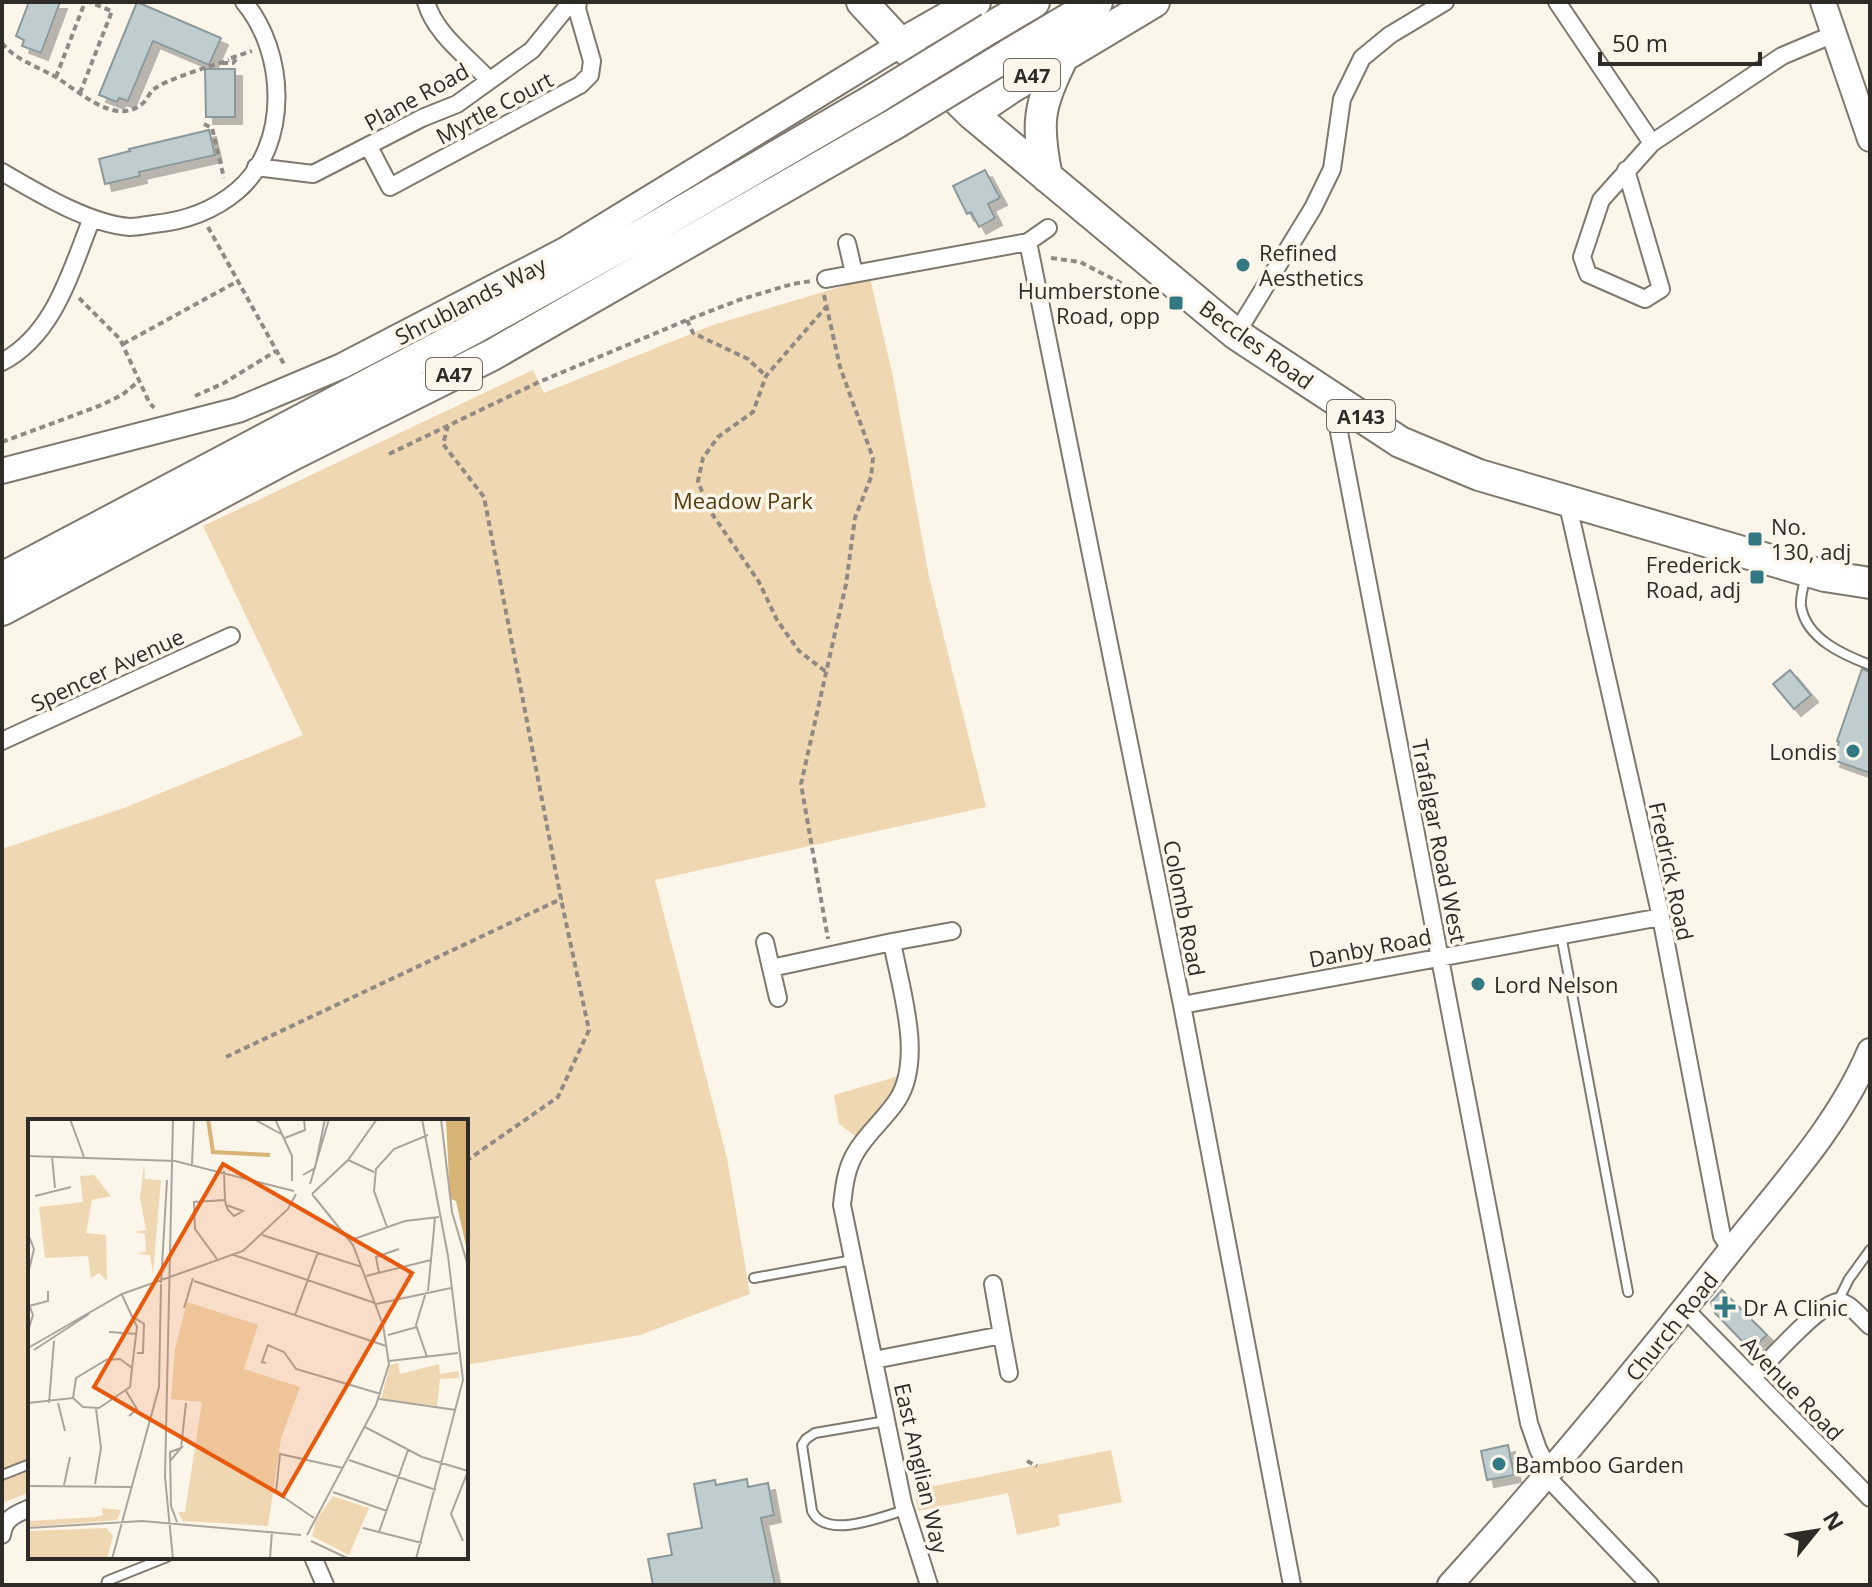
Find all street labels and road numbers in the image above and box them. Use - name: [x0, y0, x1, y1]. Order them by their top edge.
- street label: Plane Road: [358, 55, 474, 137]
- road number: A47: [1004, 59, 1060, 91]
- street label: Myrtle Court: [430, 63, 558, 150]
- street label: Shrublands Way: [389, 249, 552, 351]
- street label: Beccles Road: [1194, 292, 1320, 396]
- road number: A47: [426, 358, 482, 390]
- road number: A143: [1327, 400, 1395, 432]
- street label: Spencer Avenue: [26, 620, 188, 718]
- street label: Trafalgar Road West: [1406, 737, 1474, 945]
- street label: Fredrick Road: [1643, 799, 1701, 943]
- street label: Colomb Road: [1157, 837, 1213, 979]
- street label: Danby Road: [1306, 920, 1434, 974]
- street label: Church Road: [1618, 1265, 1724, 1387]
- street label: Avenue Road: [1735, 1329, 1851, 1447]
- street label: East Anglian Way: [888, 1380, 956, 1557]

